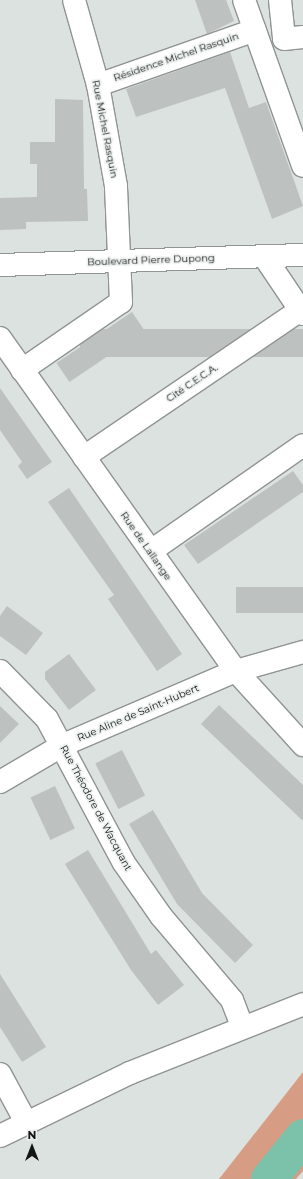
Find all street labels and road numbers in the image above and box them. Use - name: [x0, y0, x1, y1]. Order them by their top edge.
- street label: Résidence Michel Rasquin: [112, 30, 240, 84]
- street label: Rue Michel Rasquin: [90, 79, 120, 179]
- street label: Boulevard Pierre Dupong: [87, 252, 215, 268]
- street label: Cité C.E.C.A.: [164, 361, 220, 405]
- street label: Rue de Lallange: [118, 509, 174, 583]
- street label: Rue Aline de Saint-Hubert: [75, 682, 201, 744]
- street label: Rue Théodore de Wacquant: [58, 743, 134, 873]

